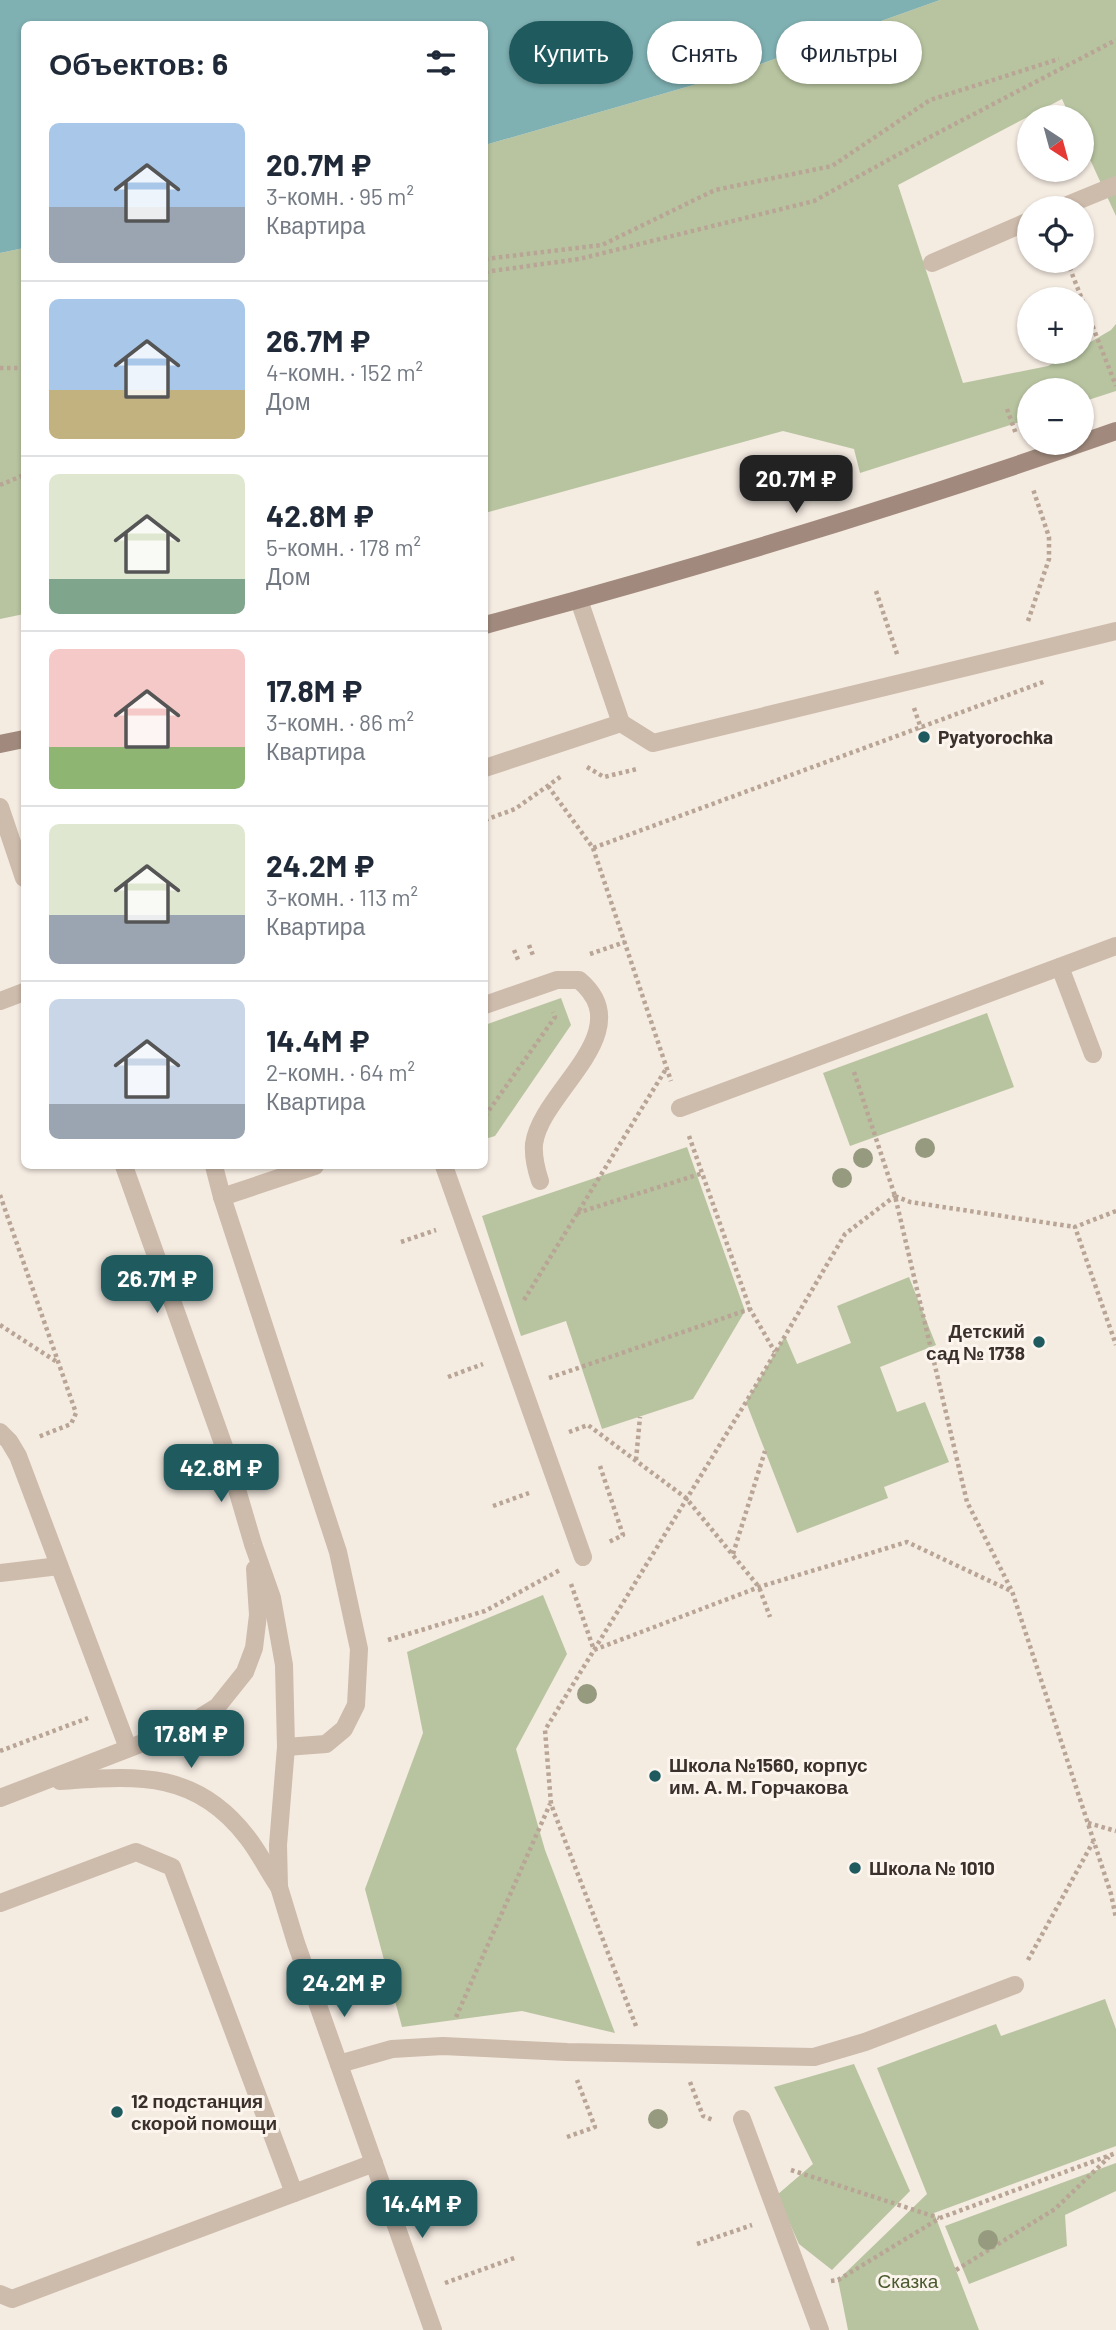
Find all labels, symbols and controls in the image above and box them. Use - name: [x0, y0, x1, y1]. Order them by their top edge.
- chip: Купить: [509, 21, 633, 84]
- chip: Снять: [647, 21, 762, 84]
- chip: Фильтры: [776, 21, 922, 84]
- icon: filters: [422, 44, 460, 82]
- text: Объектов: 6: [49, 45, 228, 81]
- north arrow: [1017, 105, 1094, 182]
- map controls: [1017, 105, 1094, 455]
- text: 20.7M ₽: [266, 146, 371, 182]
- icon: home: [105, 151, 189, 235]
- text: 3-комн. · 95 m²: [266, 182, 414, 210]
- button: locate: [1017, 196, 1094, 273]
- text: Квартира: [266, 211, 365, 239]
- button: +: [1017, 287, 1094, 364]
- text: 26.7M ₽: [266, 322, 370, 358]
- icon: home: [105, 327, 189, 411]
- text: 4-комн. · 152 m²: [266, 358, 423, 386]
- button: −: [1017, 378, 1094, 455]
- text: Дом: [266, 387, 310, 415]
- pin: 20.7M ₽: [731, 456, 861, 515]
- text: 20.7M ₽: [756, 464, 836, 492]
- text: 42.8M ₽: [266, 497, 374, 533]
- icon: home: [105, 502, 189, 586]
- text: 5-комн. · 178 m²: [266, 533, 421, 561]
- text: Дом: [266, 562, 310, 590]
- text: 17.8M ₽: [266, 672, 362, 708]
- icon: home: [105, 677, 189, 761]
- text: 3-комн. · 86 m²: [266, 708, 414, 736]
- place label: Pyatyorochka: [938, 725, 1053, 748]
- marker: Pyatyorochka: [916, 729, 932, 745]
- text: Квартира: [266, 737, 365, 765]
- text: 24.2M ₽: [266, 847, 374, 883]
- icon: home: [105, 852, 189, 936]
- text: 3-комн. · 113 m²: [266, 883, 418, 911]
- text: Квартира: [266, 912, 365, 940]
- text: 14.4M ₽: [266, 1022, 370, 1058]
- icon: home: [105, 1027, 189, 1111]
- text: 2-комн. · 64 m²: [266, 1058, 415, 1086]
- text: Квартира: [266, 1087, 365, 1115]
- pin: 26.7M ₽: [92, 1256, 222, 1315]
- text: 26.7M ₽: [117, 1264, 197, 1292]
- place label: Детский сад № 1738: [926, 1319, 1025, 1364]
- marker: Детский сад № 1738: [1031, 1334, 1047, 1350]
- pin: 42.8M ₽: [156, 1444, 286, 1504]
- text: 42.8M ₽: [180, 1453, 262, 1481]
- pin: 17.8M ₽: [126, 1710, 256, 1770]
- text: 17.8M ₽: [154, 1719, 228, 1747]
- place label: Школа №1560, корпус им. А. М. Горчакова: [669, 1753, 868, 1798]
- marker: Школа №1560, корпус им. А. М. Горчакова: [647, 1768, 663, 1784]
- place label: Школа № 1010: [869, 1856, 995, 1879]
- marker: Школа № 1010: [847, 1860, 863, 1876]
- pin: 24.2M ₽: [279, 1960, 409, 2019]
- text: 24.2M ₽: [302, 1968, 386, 1996]
- place label: 12 подстанция скорой помощи: [131, 2089, 277, 2134]
- marker: 12 подстанция скорой помощи: [109, 2104, 125, 2120]
- pin: 14.4M ₽: [357, 2180, 487, 2240]
- text: 14.4M ₽: [382, 2189, 462, 2217]
- park label: Сказка: [878, 2269, 939, 2292]

